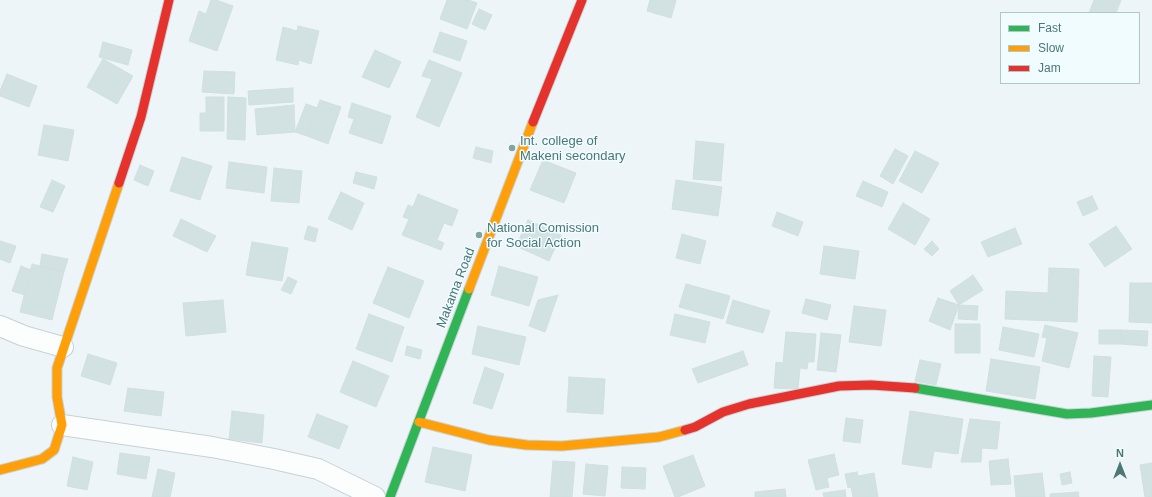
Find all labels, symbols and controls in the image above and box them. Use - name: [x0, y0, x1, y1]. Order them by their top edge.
- legend: [1000, 12, 1140, 84]
- text: Fast: [1038, 21, 1061, 35]
- text: Slow: [1038, 41, 1064, 55]
- text: Jam: [1038, 61, 1061, 75]
- place label: Int. college of Makeni secondary: [520, 133, 625, 164]
- marker: Int. college of Makeni secondary: [507, 143, 517, 153]
- place label: National Comission for Social Action: [487, 220, 599, 251]
- marker: National Comission for Social Action: [474, 230, 484, 240]
- street label: Makama Road: [434, 246, 478, 330]
- north arrow: [1100, 445, 1140, 485]
- text: N: [1116, 447, 1124, 459]

